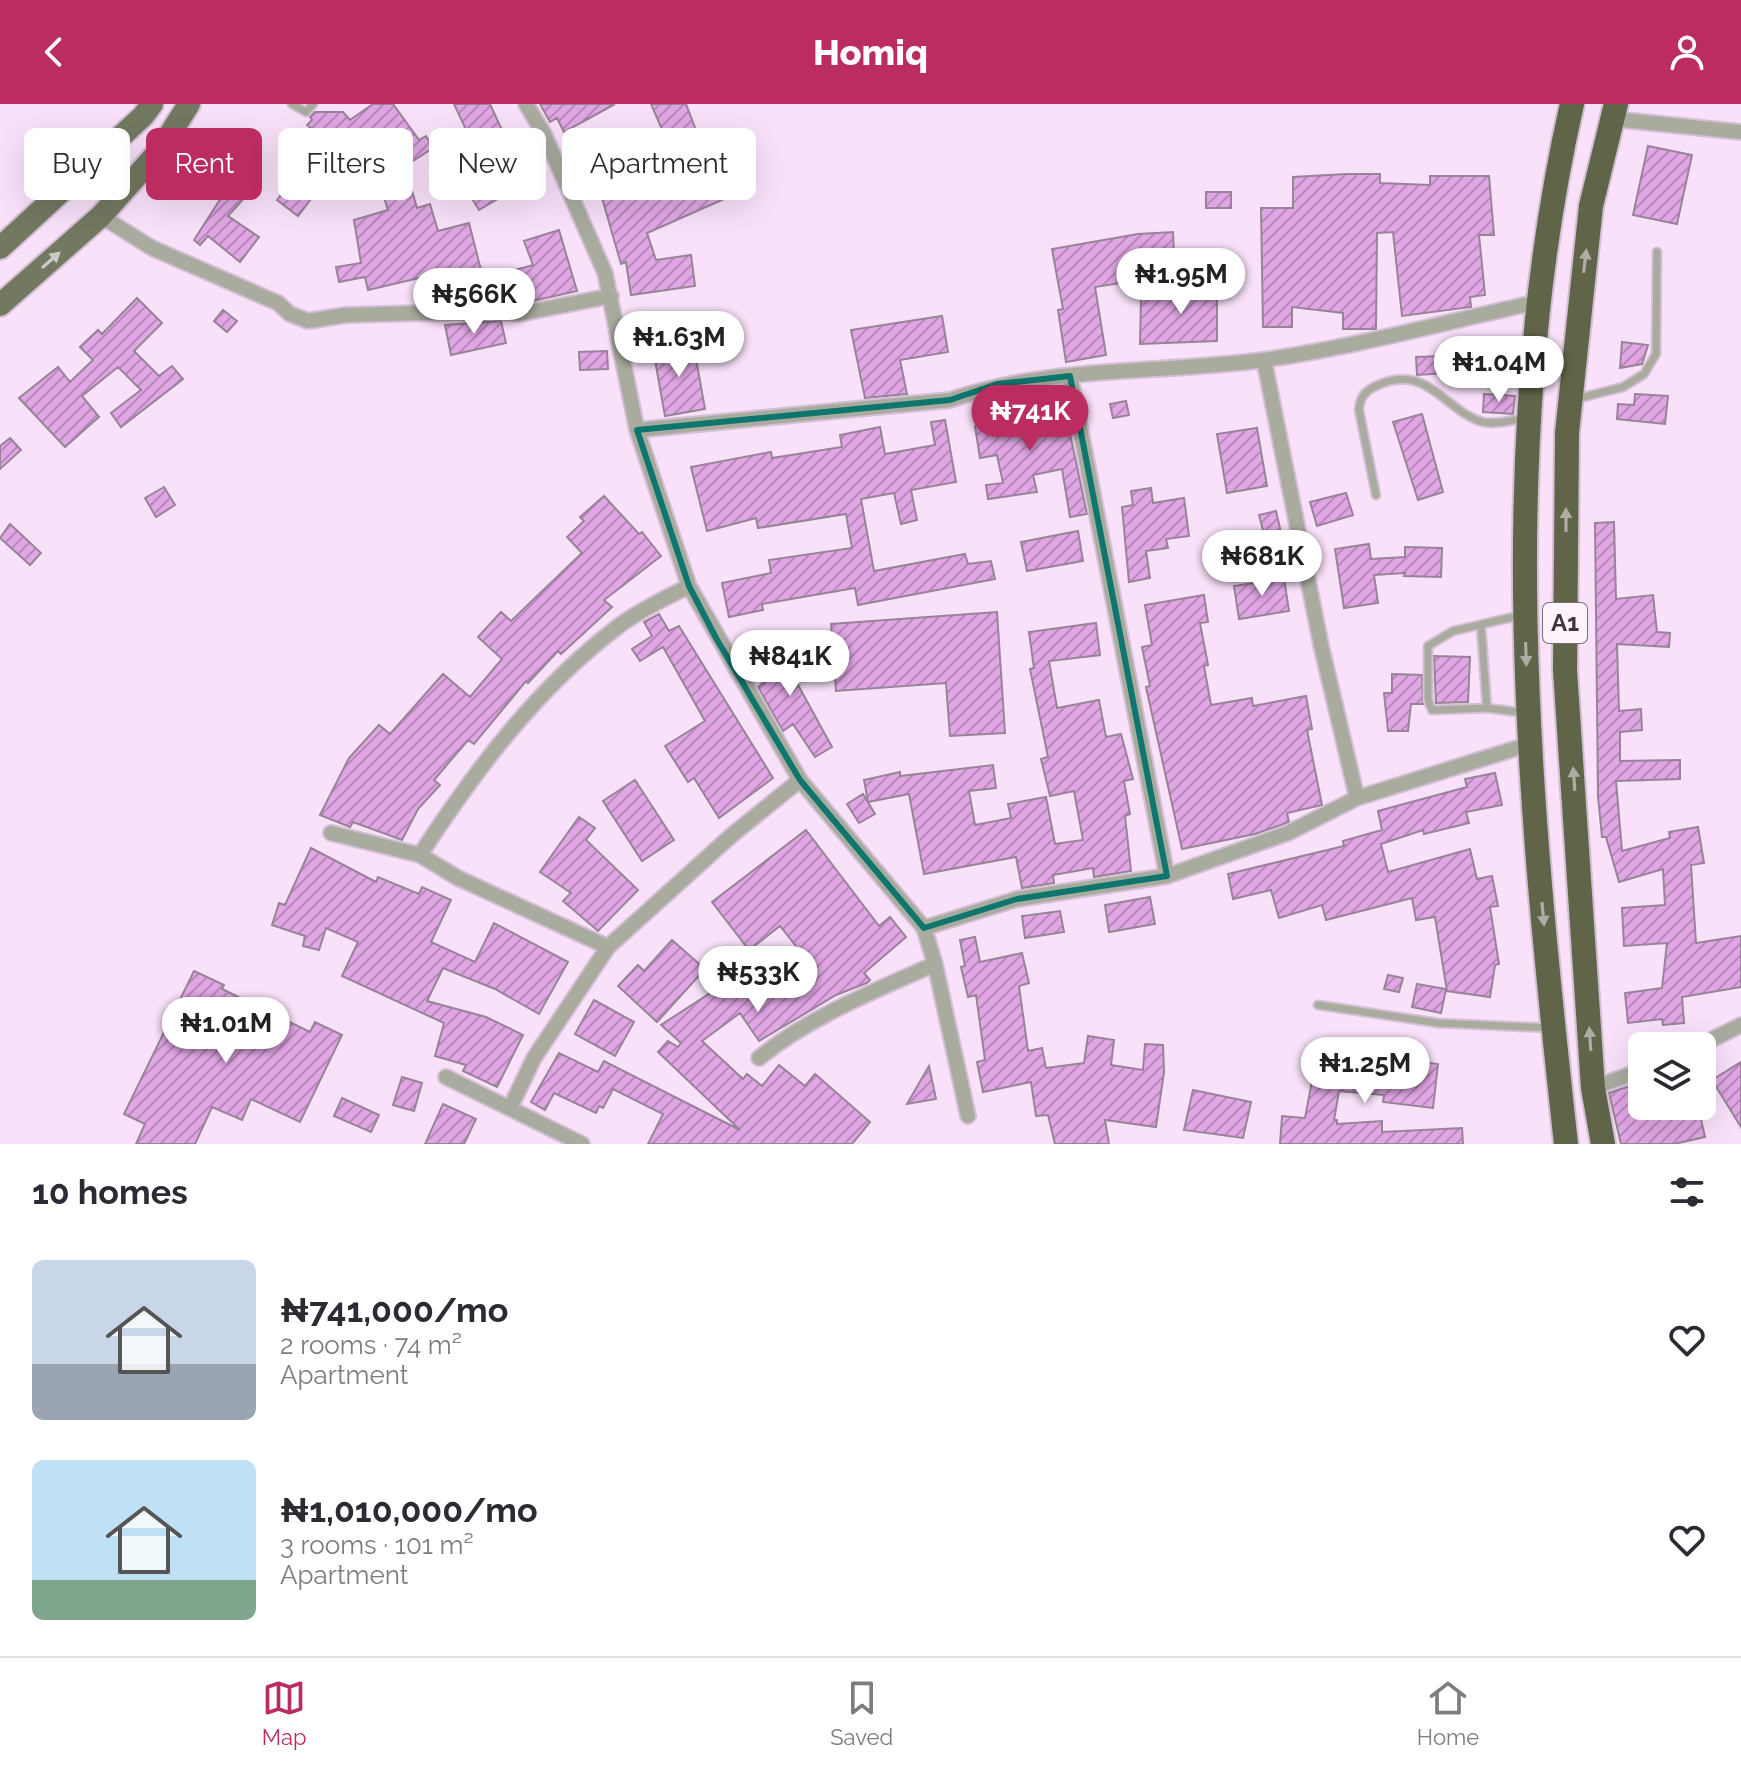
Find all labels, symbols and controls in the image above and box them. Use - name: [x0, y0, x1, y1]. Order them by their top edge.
- icon: back: [32, 30, 76, 74]
- icon: person: [1665, 30, 1709, 74]
- text: Homiq: [813, 31, 928, 73]
- chip: Buy: [24, 128, 130, 200]
- chip: Rent: [146, 128, 262, 200]
- chip: Filters: [278, 128, 413, 200]
- chip: New: [429, 128, 546, 200]
- chip: Apartment: [562, 128, 756, 200]
- pin: ₦1.95M: [1116, 248, 1246, 316]
- one-way arrow: [1579, 248, 1592, 273]
- one-way arrow: [41, 252, 60, 270]
- text: ₦1.95M: [1134, 259, 1228, 289]
- pin: ₦566K: [418, 268, 530, 336]
- text: ₦566K: [431, 279, 517, 309]
- pin: ₦1.63M: [614, 311, 744, 379]
- text: ₦1.63M: [632, 322, 726, 352]
- pin: ₦1.04M: [1434, 336, 1564, 404]
- text: ₦1.04M: [1452, 347, 1546, 377]
- pin: ₦741K: [974, 385, 1086, 453]
- text: ₦741K: [989, 396, 1071, 426]
- one-way arrow: [1560, 507, 1572, 532]
- pin: ₦681K: [1206, 530, 1318, 598]
- text: ₦681K: [1220, 541, 1304, 571]
- road number: A1: [1543, 603, 1587, 643]
- pin: ₦841K: [734, 630, 846, 698]
- text: ₦841K: [748, 641, 832, 671]
- one-way arrow: [1520, 642, 1532, 667]
- one-way arrow: [1567, 766, 1580, 791]
- one-way arrow: [1537, 902, 1550, 927]
- pin: ₦533K: [702, 946, 814, 1014]
- text: ₦533K: [716, 957, 800, 987]
- pin: ₦1.01M: [161, 997, 291, 1065]
- text: ₦1.01M: [180, 1008, 272, 1038]
- one-way arrow: [1583, 1026, 1596, 1051]
- map controls: [1628, 1032, 1716, 1120]
- button: layers: [1628, 1032, 1716, 1120]
- pin: ₦1.25M: [1300, 1037, 1430, 1105]
- text: ₦1.25M: [1319, 1048, 1411, 1078]
- icon: filters: [1665, 1170, 1709, 1214]
- text: 10 homes: [32, 1172, 188, 1212]
- text: ₦741,000/mo: [280, 1290, 508, 1330]
- icon: home: [96, 1292, 192, 1388]
- icon: heart: [1665, 1318, 1709, 1362]
- text: 2 rooms · 74 m²: [280, 1330, 462, 1360]
- text: Apartment: [280, 1360, 409, 1390]
- text: ₦1,010,000/mo: [280, 1490, 538, 1530]
- icon: home: [96, 1492, 192, 1588]
- icon: heart: [1665, 1518, 1709, 1562]
- text: 3 rooms · 101 m²: [280, 1530, 474, 1560]
- text: Apartment: [280, 1560, 409, 1590]
- tab: Map: [262, 1676, 307, 1750]
- tab: Saved: [830, 1676, 893, 1750]
- tab: Home: [1417, 1676, 1479, 1750]

